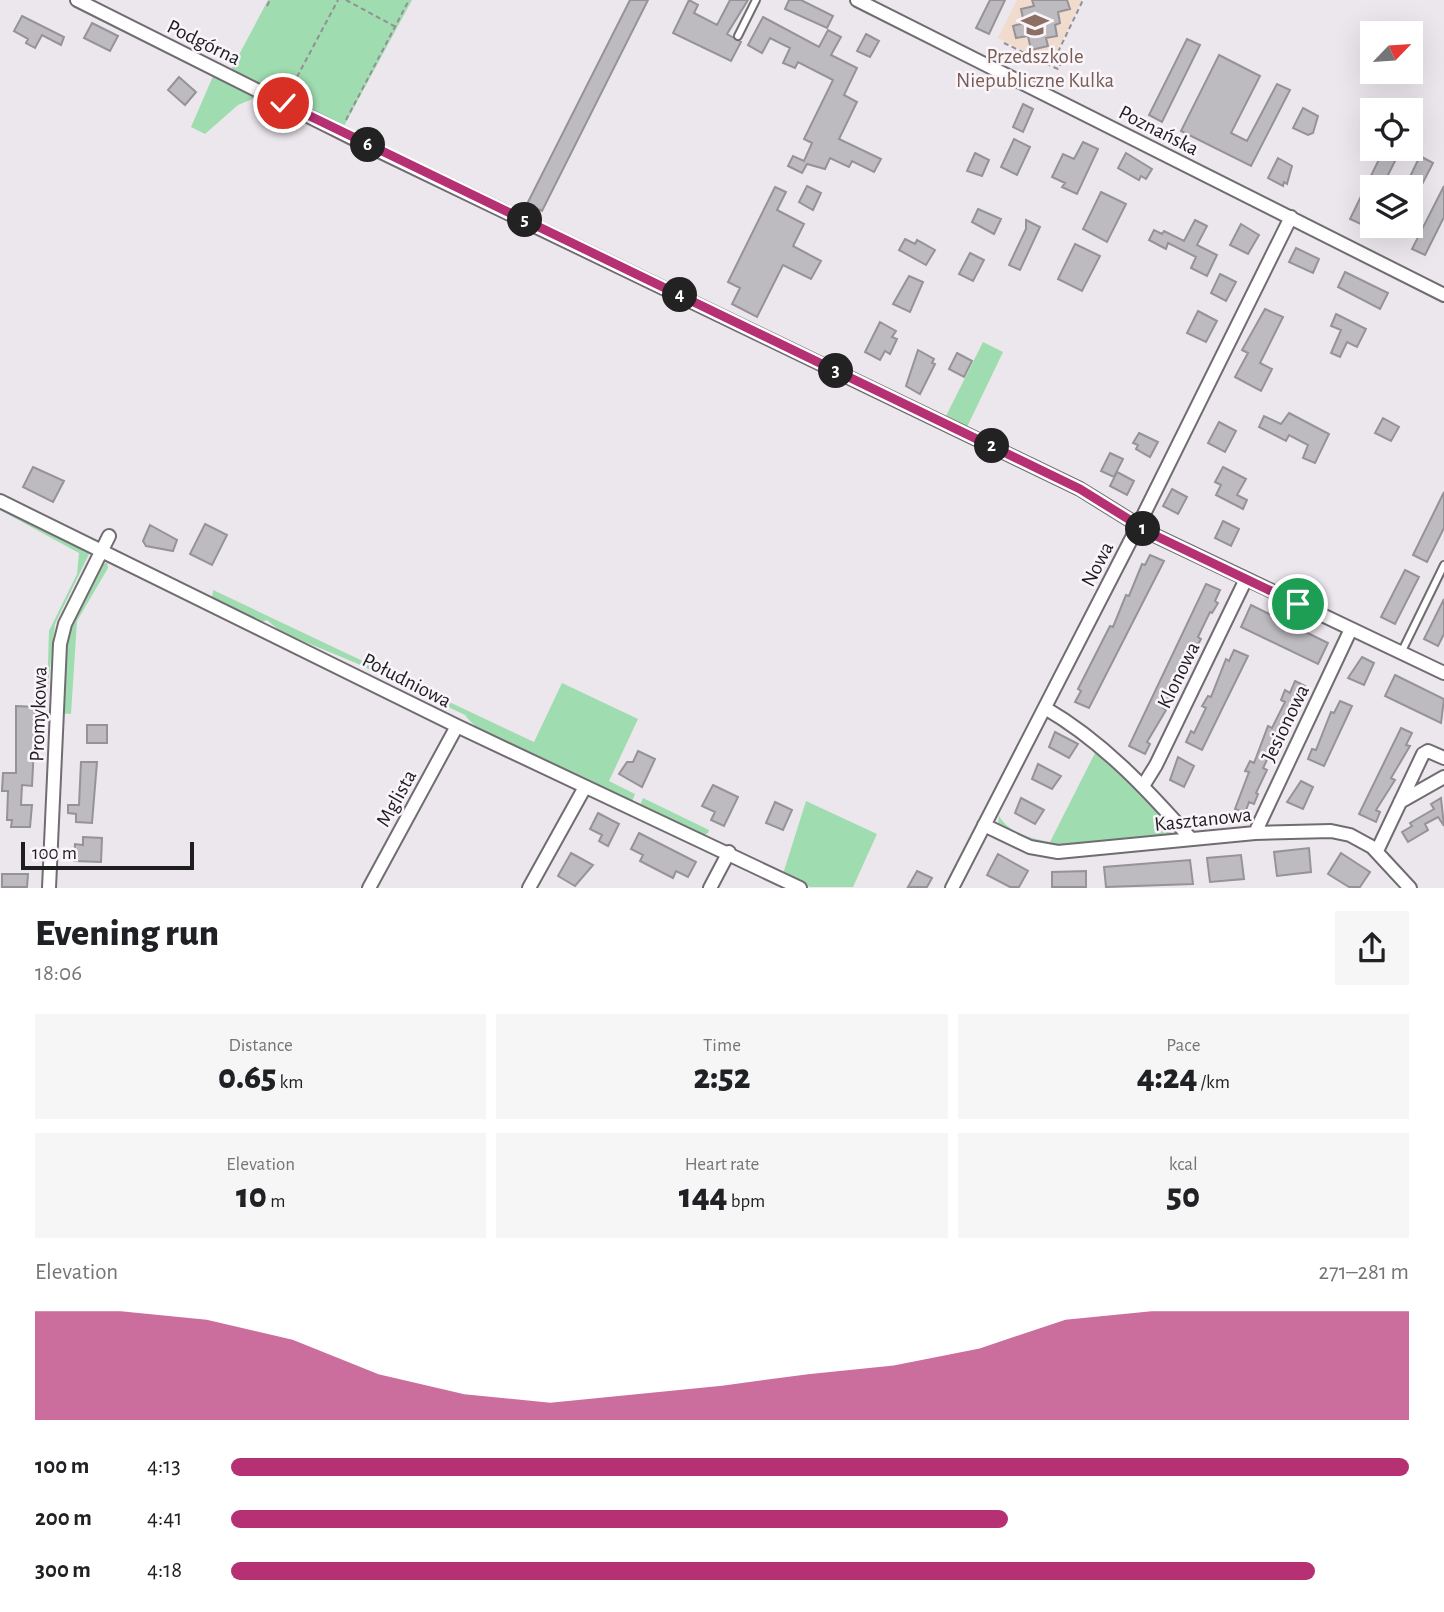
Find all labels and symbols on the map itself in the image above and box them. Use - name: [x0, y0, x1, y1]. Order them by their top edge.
- school or university icon: Przedszkole Niepubliczne Kulka: [1020, 10, 1050, 40]
- street label: Podgórna: [164, 16, 244, 69]
- north arrow: [1360, 21, 1423, 84]
- place label: Przedszkole Niepubliczne Kulka: [956, 46, 1114, 91]
- pin: [253, 73, 313, 133]
- street label: Poznańska: [1115, 101, 1202, 160]
- pin: 6: [350, 128, 386, 162]
- pin: 5: [508, 202, 542, 238]
- pin: 4: [662, 278, 698, 312]
- pin: 3: [818, 354, 854, 388]
- pin: 2: [974, 428, 1010, 464]
- pin: 1: [1126, 512, 1160, 546]
- street label: Nowa: [1077, 538, 1118, 590]
- pin: [1268, 574, 1328, 634]
- street label: Klonowa: [1153, 638, 1204, 712]
- street label: Południowa: [359, 649, 455, 712]
- street label: Promykowa: [26, 666, 51, 762]
- street label: Jesionowa: [1258, 681, 1313, 765]
- street label: Mglista: [372, 766, 421, 830]
- street label: Kasztanowa: [1153, 804, 1253, 835]
- scale bar: [21, 838, 194, 870]

